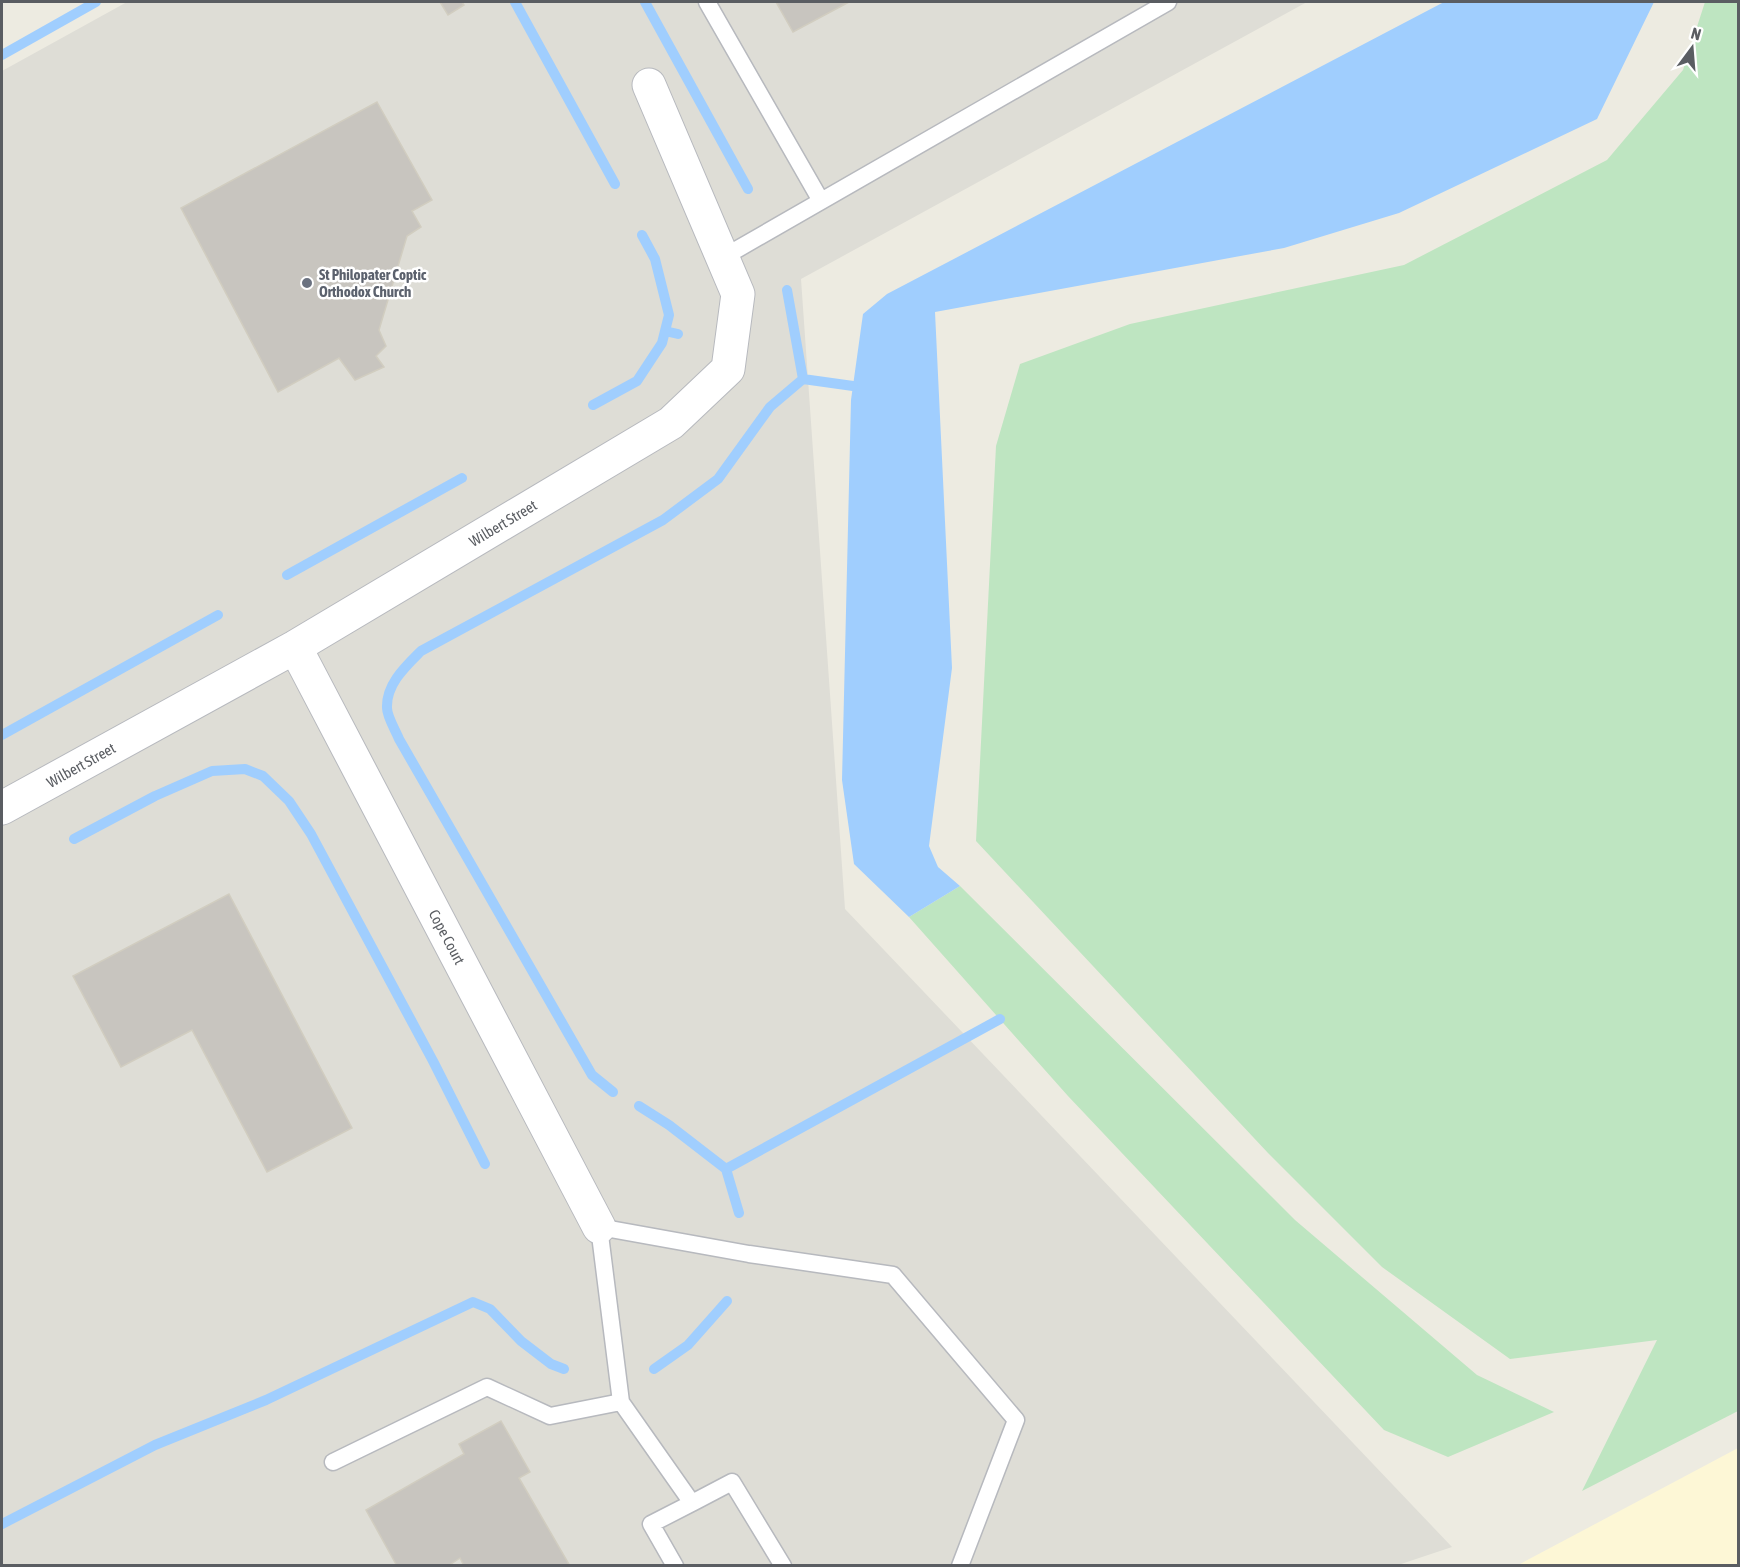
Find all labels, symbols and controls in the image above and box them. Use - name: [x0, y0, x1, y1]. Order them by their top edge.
- north arrow: [1662, 18, 1722, 78]
- text: N: [1689, 24, 1703, 44]
- place label: St Philopater Coptic Orthodox Church: [319, 266, 427, 300]
- marker: St Philopater Coptic Orthodox Church: [300, 276, 314, 290]
- street label: Wilbert Street: [466, 496, 540, 550]
- street label: Wilbert Street: [44, 739, 118, 791]
- street label: Cope Court: [426, 907, 468, 967]

